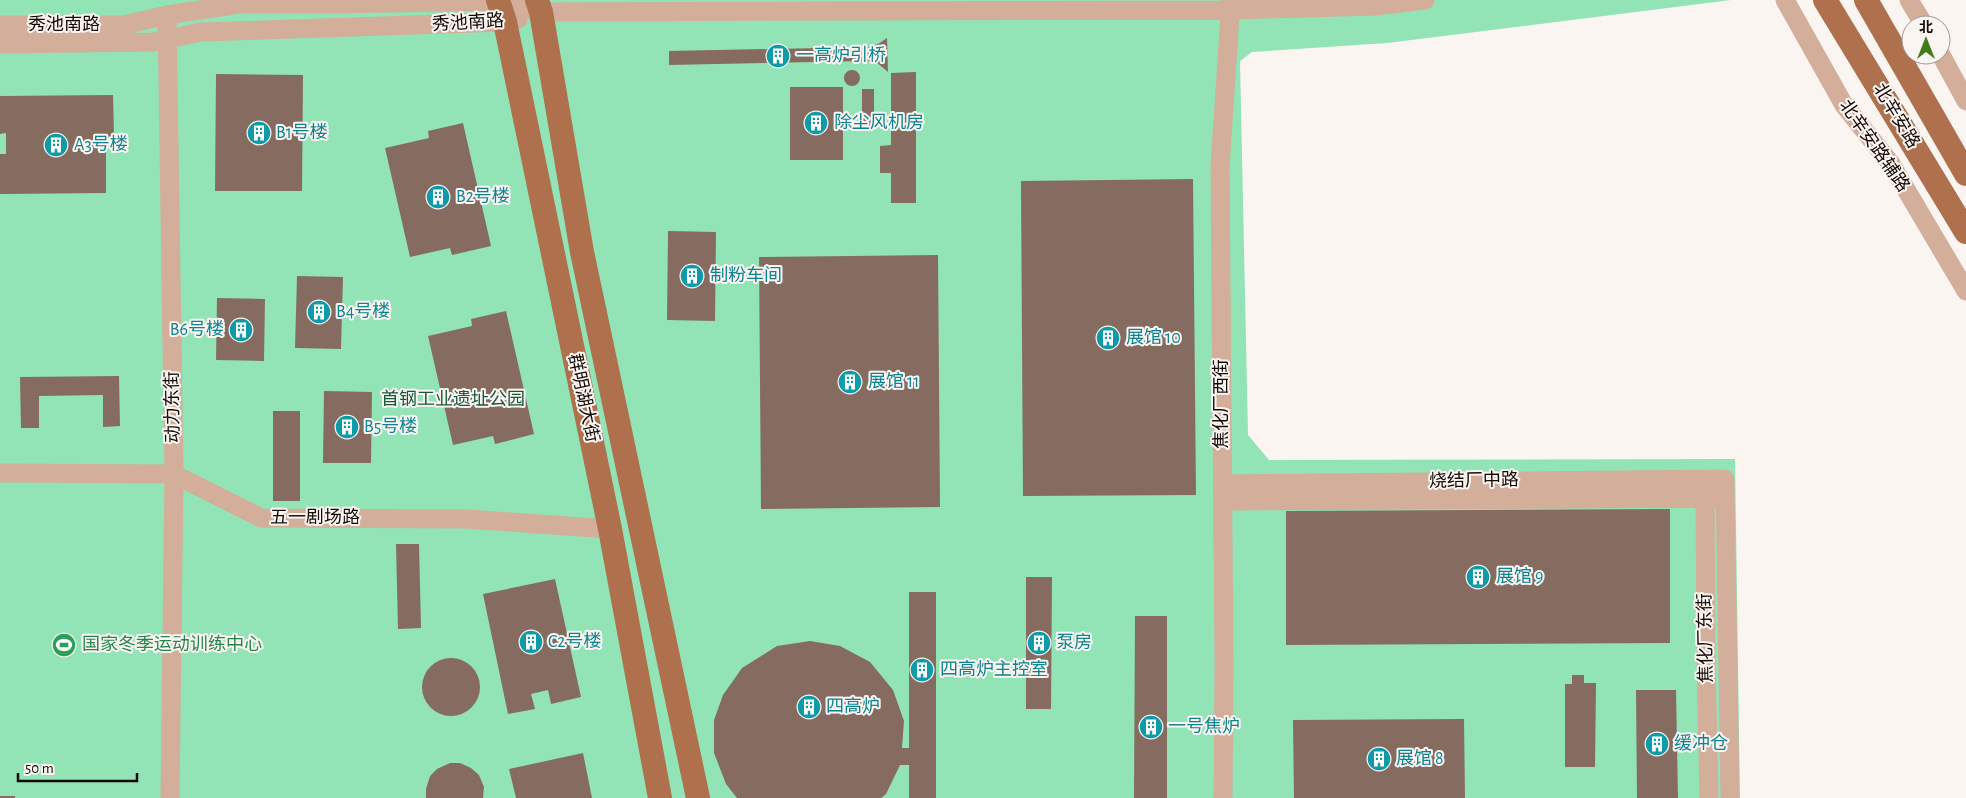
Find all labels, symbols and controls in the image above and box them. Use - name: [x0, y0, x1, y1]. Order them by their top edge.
- street label: 秀池南路: [431, 10, 504, 34]
- street label: 秀池南路: [28, 14, 100, 34]
- north arrow: [1901, 15, 1951, 65]
- text: 北: [1919, 20, 1933, 35]
- building icon: 一高炉引桥: [765, 43, 791, 69]
- place label: 一高炉引桥: [796, 45, 886, 65]
- street label: 北辛安路: [1870, 79, 1924, 151]
- street label: 北辛安路辅路: [1836, 95, 1914, 195]
- building icon: 除尘风机房: [803, 110, 829, 136]
- place label: 除尘风机房: [834, 112, 924, 132]
- building icon: B1号楼: [246, 120, 272, 146]
- place label: B1号楼: [276, 122, 328, 142]
- building icon: A3号楼: [43, 132, 69, 158]
- place label: A3号楼: [74, 134, 128, 154]
- building icon: B2号楼: [425, 184, 451, 210]
- place label: B2号楼: [456, 186, 510, 206]
- building icon: 制粉车间: [679, 263, 705, 289]
- place label: 制粉车间: [710, 265, 782, 285]
- building icon: B4号楼: [306, 299, 332, 325]
- place label: B4号楼: [336, 301, 390, 321]
- building icon: B6号楼: [228, 317, 254, 343]
- place label: B6号楼: [170, 319, 224, 339]
- building icon: 展馆 10: [1095, 325, 1121, 351]
- place label: 展馆 10: [1126, 327, 1181, 347]
- street label: 群明湖大街: [565, 352, 603, 444]
- street label: 焦化厂西街: [1211, 359, 1231, 449]
- building icon: 展馆 11: [837, 369, 863, 395]
- street label: 动力东街: [161, 371, 183, 443]
- place label: 展馆 11: [868, 371, 919, 391]
- park label: 首钢工业遗址公园: [381, 389, 525, 409]
- building icon: B5号楼: [334, 414, 360, 440]
- place label: B5号楼: [364, 416, 417, 436]
- street label: 烧结厂中路: [1429, 469, 1519, 491]
- street label: 五一剧场路: [270, 507, 360, 527]
- building icon: 展馆 9: [1465, 564, 1491, 590]
- place label: 展馆 9: [1496, 566, 1543, 586]
- street label: 焦化厂东街: [1694, 593, 1716, 683]
- building icon: C2号楼: [518, 629, 544, 655]
- building icon: 泵房: [1026, 630, 1052, 656]
- place label: C2号楼: [548, 631, 602, 651]
- sports icon: 国家冬季运动训练中心: [51, 632, 77, 658]
- place label: 泵房: [1056, 632, 1092, 652]
- place label: 国家冬季运动训练中心: [82, 634, 262, 654]
- building icon: 四高炉主控室: [909, 657, 935, 683]
- place label: 四高炉主控室: [940, 659, 1048, 679]
- building icon: 四高炉: [796, 694, 822, 720]
- place label: 四高炉: [826, 696, 880, 716]
- building icon: 一号焦炉: [1138, 714, 1164, 740]
- place label: 一号焦炉: [1168, 716, 1240, 736]
- building icon: 缓冲仓: [1644, 731, 1670, 757]
- place label: 缓冲仓: [1674, 733, 1728, 753]
- building icon: 展馆 8: [1366, 746, 1392, 772]
- place label: 展馆 8: [1396, 748, 1444, 768]
- scale bar: [18, 750, 136, 782]
- text: 50 m: [25, 761, 54, 776]

